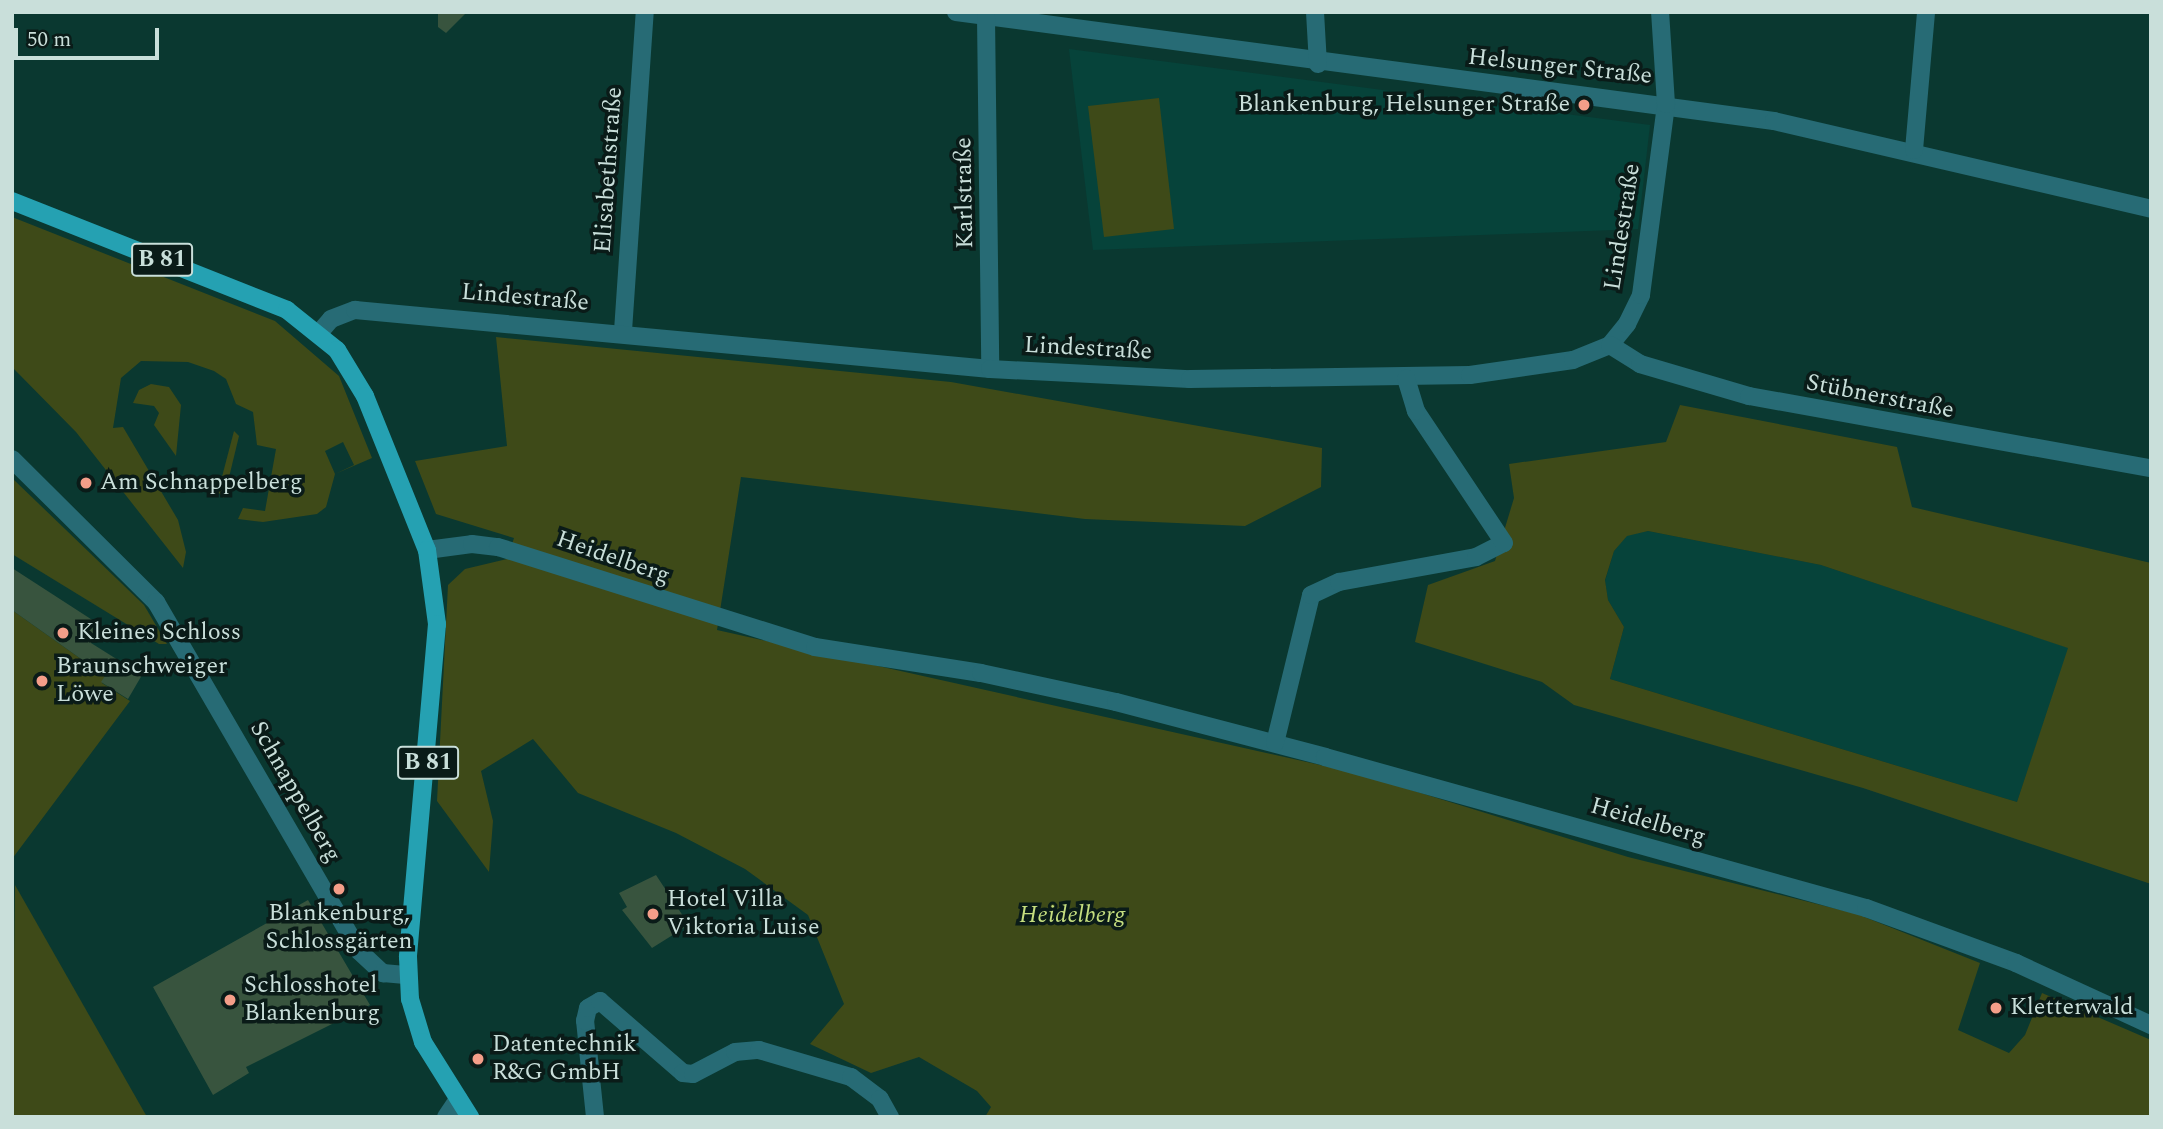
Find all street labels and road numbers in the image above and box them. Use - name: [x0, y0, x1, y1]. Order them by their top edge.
- street label: Helsunger Straße: [1466, 43, 1654, 91]
- street label: Elisabethstraße: [589, 86, 629, 254]
- street label: Karlstraße: [950, 137, 980, 249]
- street label: Lindestraße: [1599, 161, 1647, 293]
- road number: B 81: [130, 241, 194, 280]
- street label: Lindestraße: [460, 278, 590, 318]
- street label: Lindestraße: [1023, 331, 1153, 367]
- street label: Stübnerstraße: [1804, 369, 1956, 425]
- street label: Heidelberg: [552, 525, 674, 591]
- street label: Schnappelberg: [243, 716, 347, 868]
- road number: B 81: [396, 744, 460, 782]
- street label: Heidelberg: [1587, 792, 1709, 852]

